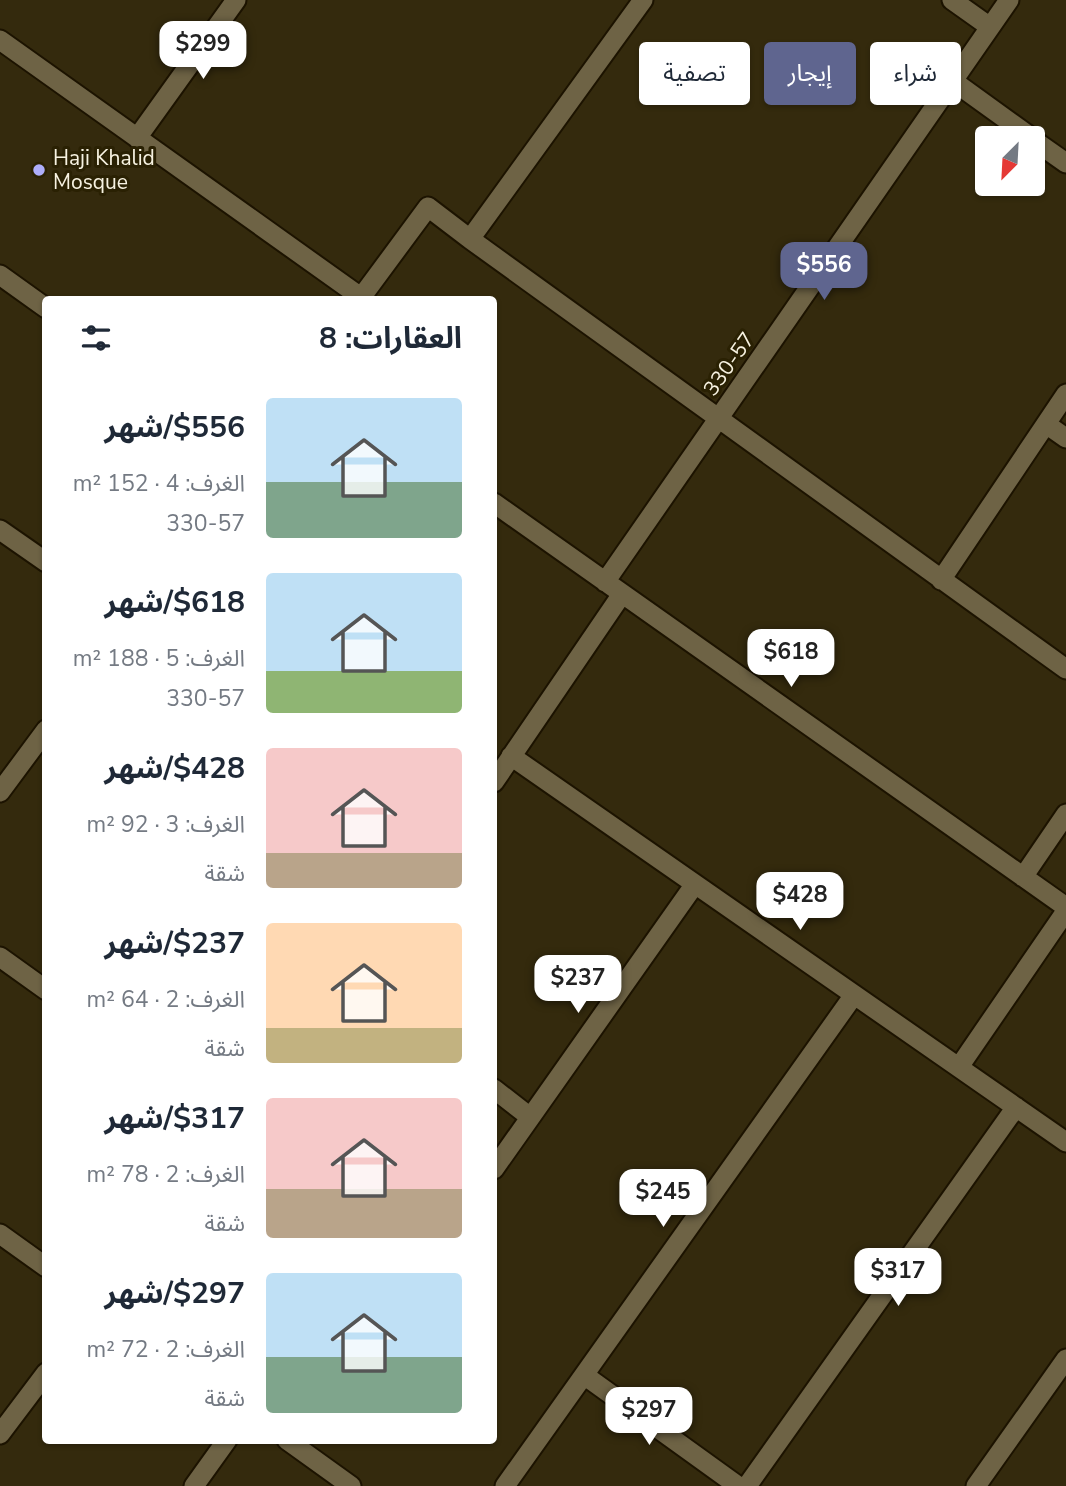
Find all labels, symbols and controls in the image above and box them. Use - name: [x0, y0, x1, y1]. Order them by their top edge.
- pin: $299: [162, 22, 244, 81]
- text: $299: [175, 28, 231, 59]
- chip: تصفية: [639, 42, 750, 105]
- chip: إيجار: [764, 42, 856, 105]
- chip: شراء: [870, 42, 961, 105]
- north arrow: [975, 126, 1045, 196]
- map controls: [975, 126, 1045, 196]
- place label: Haji Khalid Mosque: [53, 144, 155, 196]
- marker: Haji Khalid Mosque: [31, 162, 47, 178]
- pin: $556: [783, 243, 865, 302]
- text: $556: [796, 249, 852, 280]
- text: العقارات: 8: [319, 318, 462, 359]
- icon: filters: [77, 319, 115, 357]
- street label: 330-57: [697, 327, 761, 401]
- text: $556/شهر: [104, 407, 245, 448]
- icon: home: [322, 426, 406, 510]
- text: الغرف: 4 · 152 m²: [73, 468, 245, 499]
- text: 330-57: [166, 508, 245, 539]
- text: $618/شهر: [104, 582, 245, 623]
- icon: home: [322, 601, 406, 685]
- pin: $618: [750, 630, 832, 689]
- text: $618: [763, 636, 819, 667]
- text: الغرف: 5 · 188 m²: [73, 643, 245, 674]
- text: 330-57: [166, 683, 245, 714]
- text: $428/شهر: [104, 748, 245, 789]
- icon: home: [322, 776, 406, 860]
- text: الغرف: 3 · 92 m²: [87, 809, 245, 840]
- text: شقة: [204, 858, 245, 889]
- pin: $428: [759, 872, 841, 932]
- text: $428: [772, 879, 828, 910]
- text: $237/شهر: [104, 923, 245, 964]
- icon: home: [322, 951, 406, 1035]
- pin: $237: [537, 956, 619, 1015]
- text: $237: [550, 962, 606, 993]
- text: الغرف: 2 · 64 m²: [87, 984, 245, 1015]
- text: شقة: [204, 1033, 245, 1064]
- text: $317/شهر: [104, 1098, 245, 1139]
- icon: home: [322, 1126, 406, 1210]
- text: الغرف: 2 · 78 m²: [87, 1159, 245, 1190]
- pin: $245: [622, 1170, 704, 1229]
- text: $245: [635, 1176, 691, 1207]
- text: شقة: [204, 1208, 245, 1239]
- pin: $317: [857, 1248, 939, 1308]
- text: $317: [870, 1255, 926, 1286]
- text: $297/شهر: [104, 1273, 245, 1314]
- icon: home: [322, 1301, 406, 1385]
- text: الغرف: 2 · 72 m²: [87, 1334, 245, 1365]
- text: شقة: [204, 1383, 245, 1414]
- pin: $297: [608, 1388, 690, 1447]
- text: $297: [621, 1394, 677, 1425]

